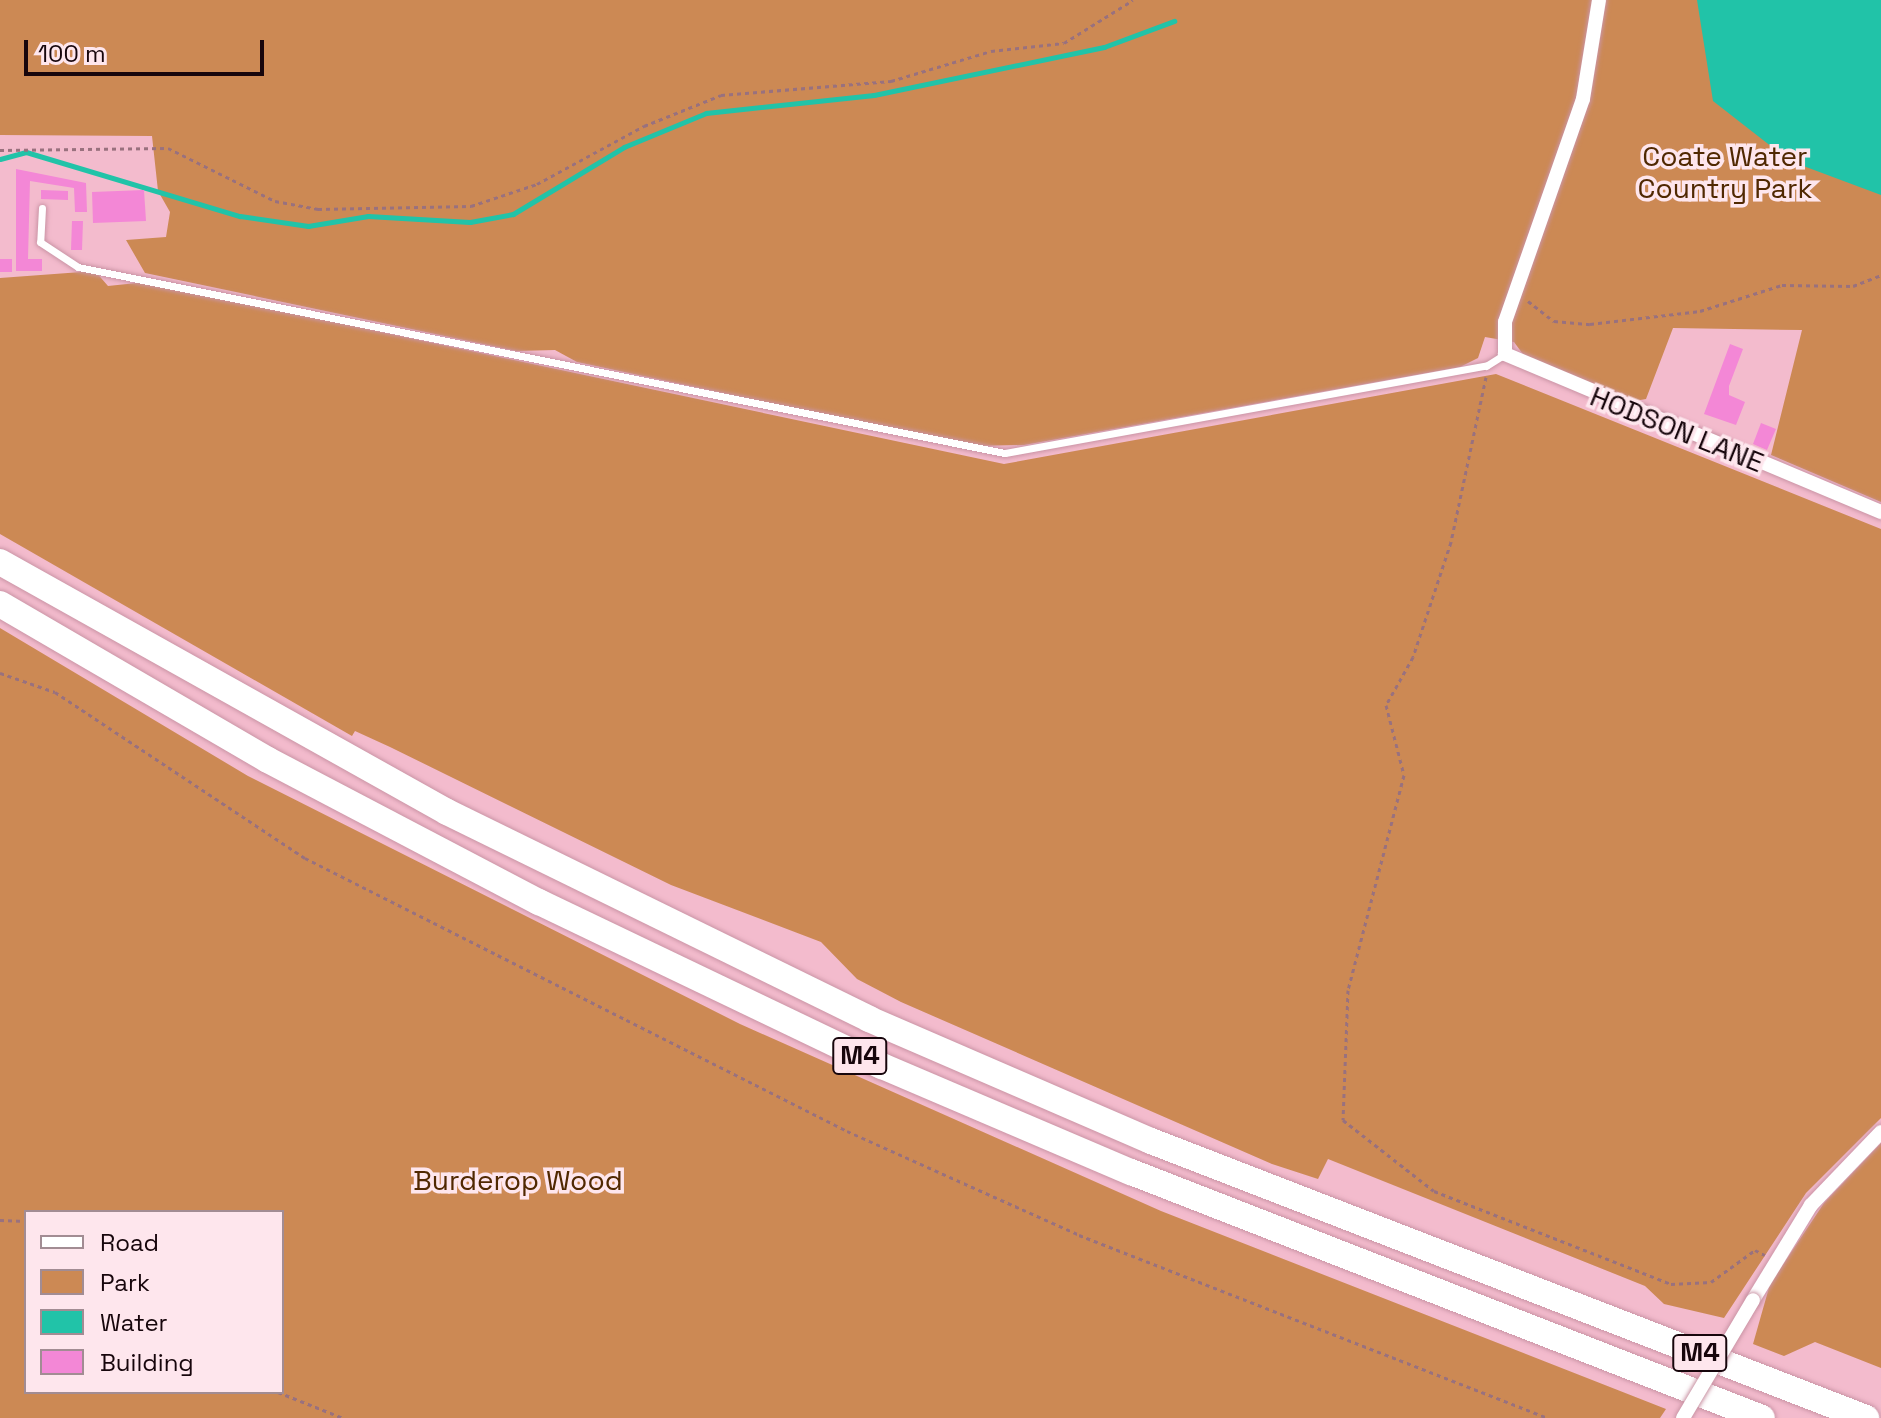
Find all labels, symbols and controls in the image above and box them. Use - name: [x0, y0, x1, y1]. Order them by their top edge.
- scale bar: [28, 24, 268, 74]
- text: 100 m: [38, 38, 106, 69]
- park label: Coate Water Country Park: [1637, 139, 1813, 205]
- street label: HODSON LANE: [1585, 379, 1769, 479]
- road number: M4: [832, 1034, 888, 1078]
- park label: Burderop Wood: [413, 1163, 623, 1197]
- legend: [24, 1210, 284, 1394]
- text: Road: [100, 1227, 159, 1258]
- text: Park: [100, 1267, 150, 1298]
- text: Water: [100, 1307, 168, 1338]
- road number: M4: [1672, 1331, 1728, 1375]
- text: Building: [100, 1347, 194, 1378]

